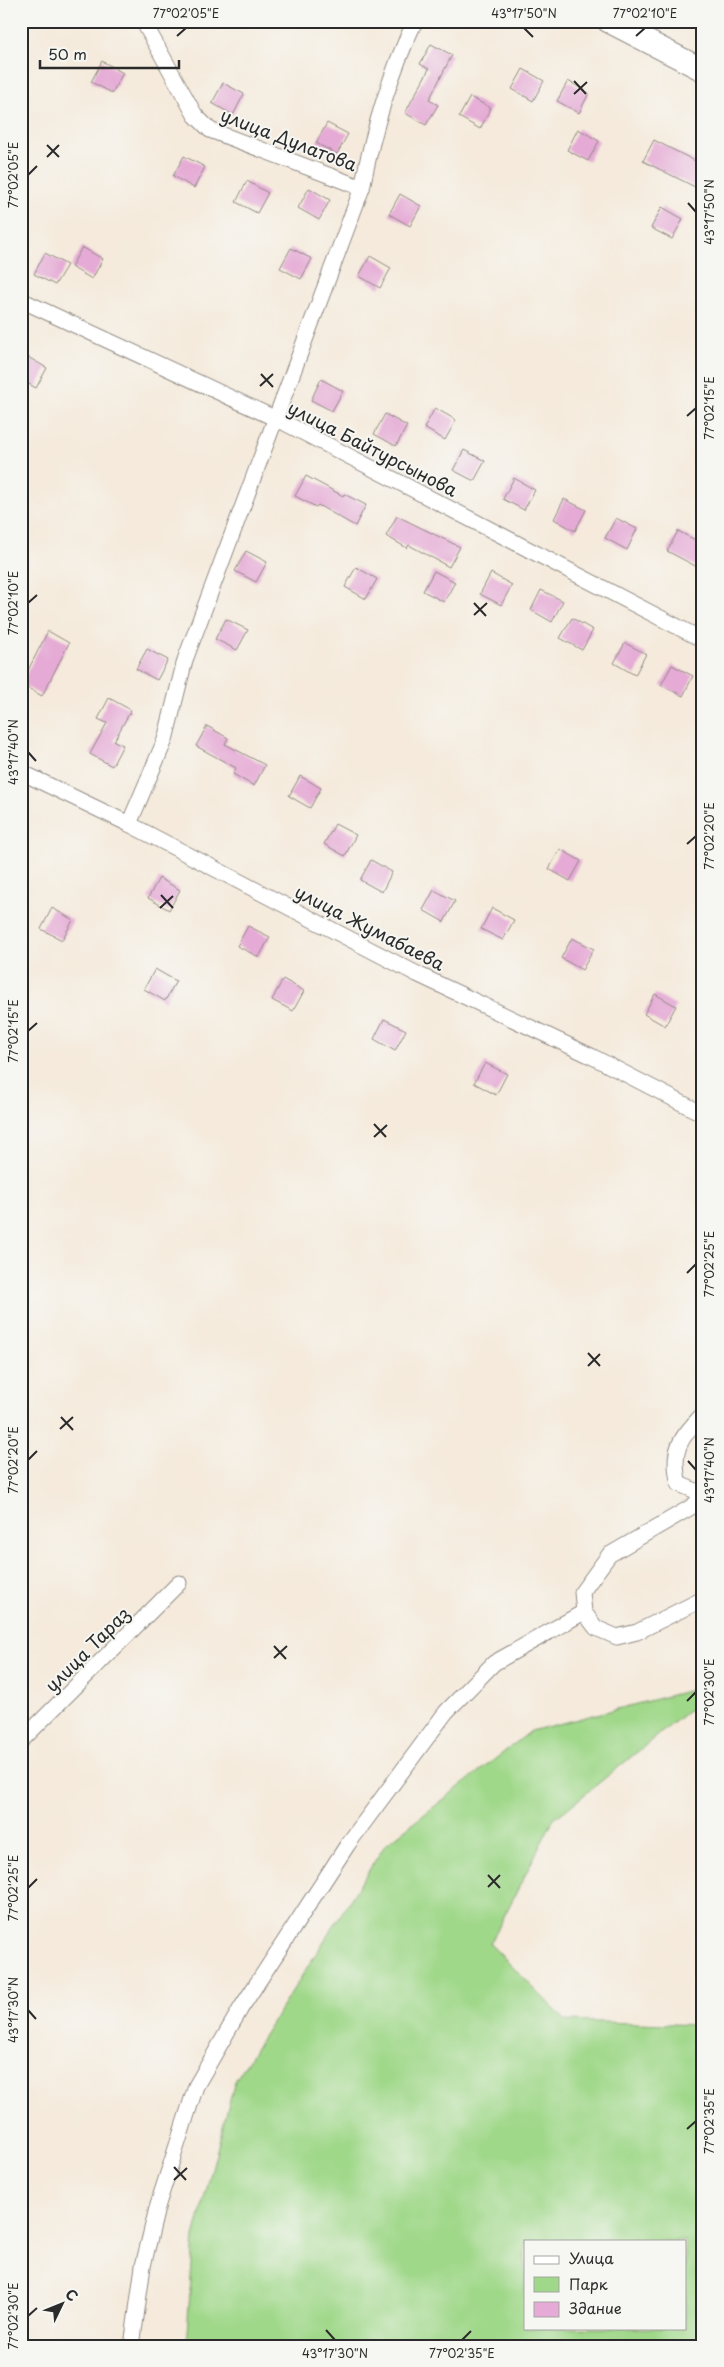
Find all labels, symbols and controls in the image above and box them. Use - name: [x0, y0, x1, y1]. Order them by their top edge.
- text: 77°02'05"E: [153, 4, 219, 22]
- text: 43°17'50"N: [491, 4, 557, 22]
- text: 77°02'10"E: [613, 4, 677, 22]
- scale bar: [40, 38, 179, 70]
- text: 50 m: [48, 42, 87, 65]
- street label: улица Дулатова: [217, 101, 362, 178]
- text: 77°02'05"E: [4, 142, 22, 208]
- text: 43°17'50"N: [700, 179, 718, 245]
- text: 77°02'15"E: [700, 376, 718, 440]
- street label: улица Байтурсынова: [283, 393, 463, 503]
- text: 77°02'10"E: [4, 571, 22, 635]
- text: 43°17'40"N: [4, 719, 22, 785]
- text: 77°02'20"E: [700, 802, 718, 870]
- street label: улица Жумабаева: [290, 877, 451, 977]
- text: 77°02'15"E: [4, 999, 22, 1063]
- text: 77°02'25"E: [700, 1231, 718, 1297]
- text: 77°02'20"E: [4, 1426, 22, 1494]
- text: 43°17'40"N: [700, 1437, 718, 1503]
- street label: улица Тараз: [38, 1600, 136, 1698]
- text: 77°02'30"E: [700, 1659, 718, 1726]
- text: 77°02'25"E: [4, 1855, 22, 1921]
- text: 43°17'30"N: [4, 1977, 22, 2043]
- text: 77°02'35"E: [700, 2088, 718, 2154]
- legend: [524, 2240, 686, 2330]
- text: Улица: [569, 2246, 614, 2269]
- text: Парк: [569, 2272, 608, 2295]
- north arrow: [38, 2280, 88, 2330]
- text: 77°02'30"E: [4, 2283, 22, 2350]
- text: С: [61, 2284, 83, 2306]
- text: Здание: [569, 2296, 622, 2319]
- text: 43°17'30"N: [302, 2344, 368, 2362]
- text: 77°02'35"E: [429, 2344, 495, 2362]

